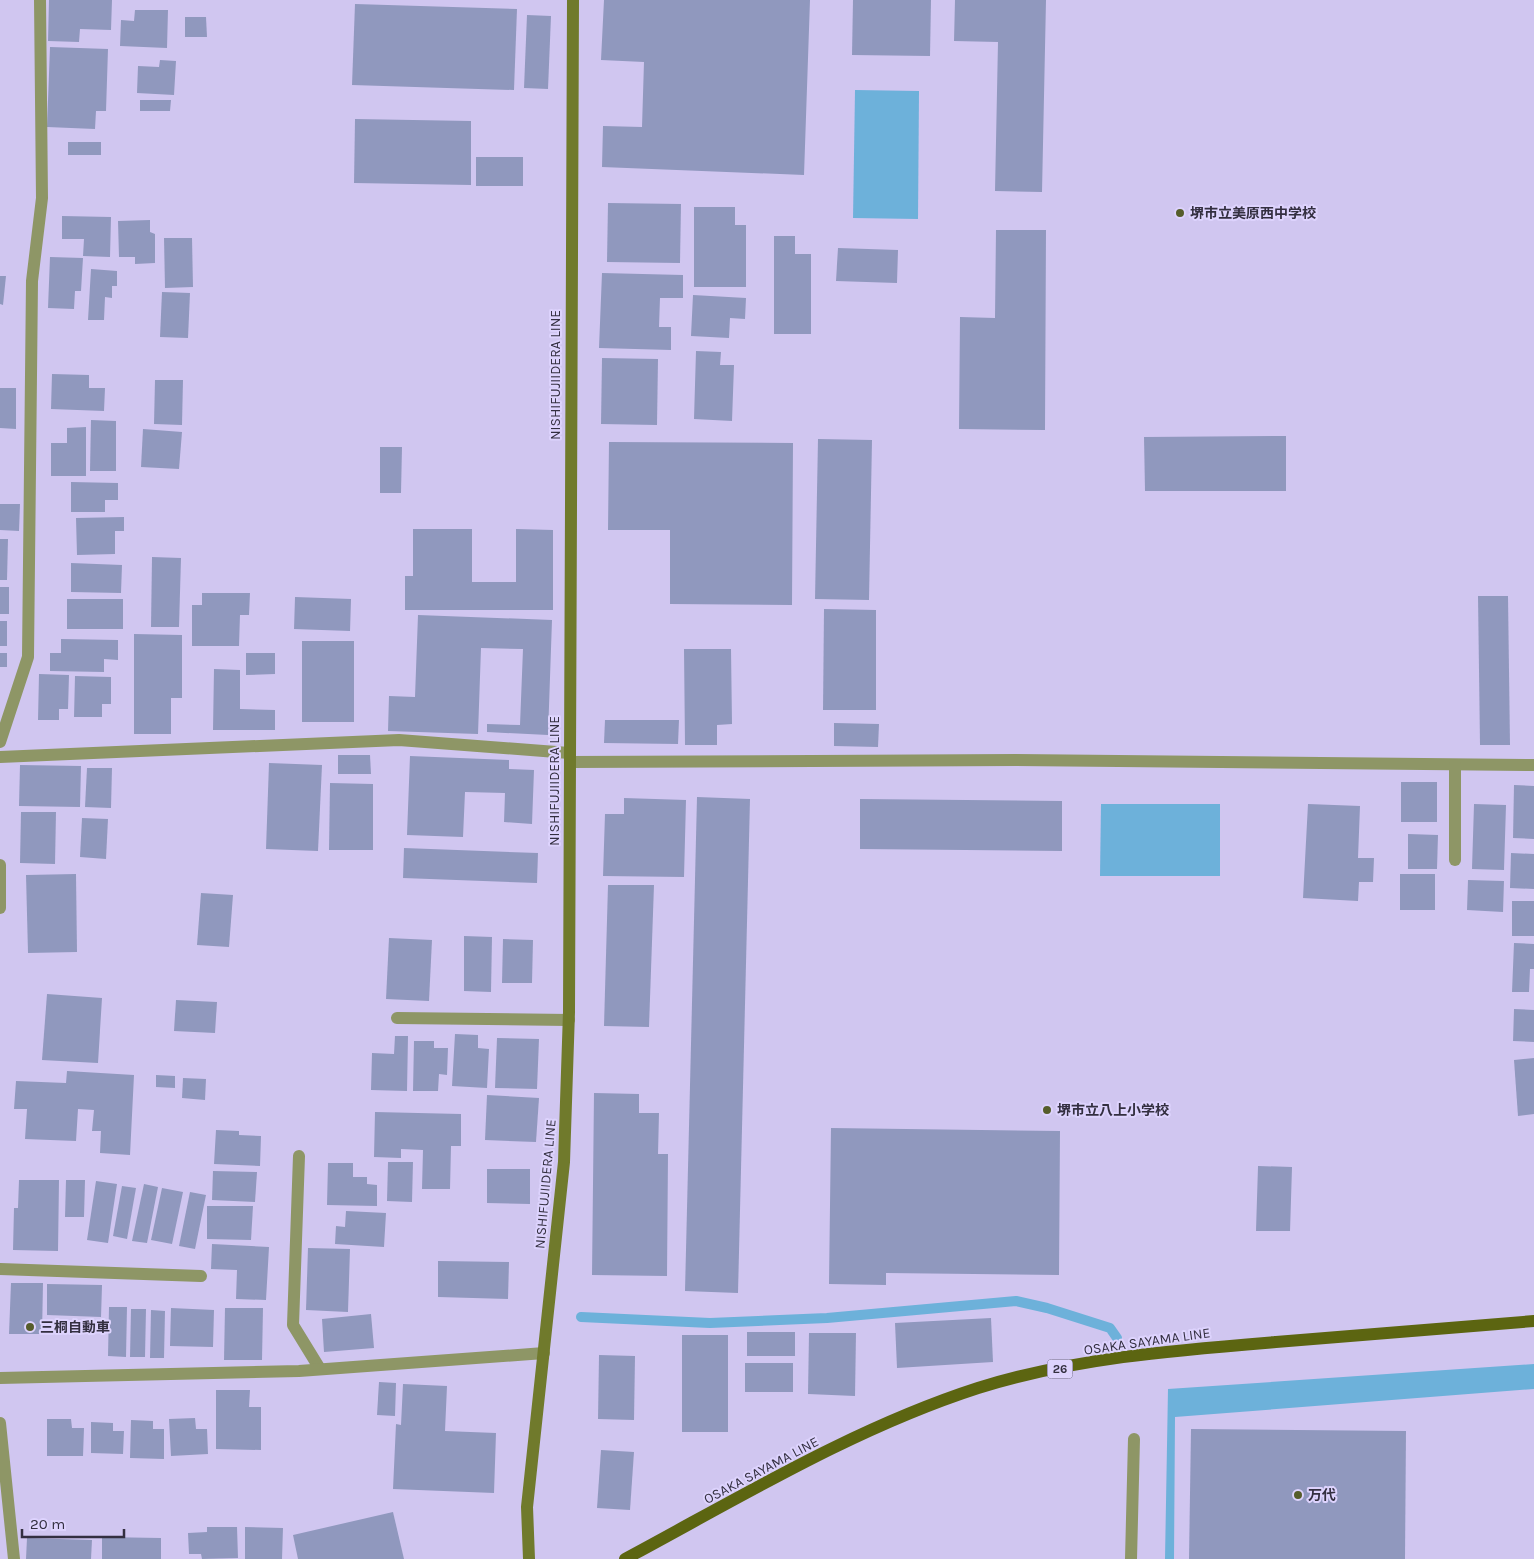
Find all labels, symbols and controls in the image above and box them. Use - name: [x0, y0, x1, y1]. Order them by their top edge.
- place label: 堺市立美原西中学校: [1190, 205, 1316, 222]
- marker: 堺市立美原西中学校: [1174, 207, 1186, 219]
- street label: NISHIFUJIIDERA LINE: [547, 310, 564, 440]
- street label: NISHIFUJIIDERA LINE: [546, 716, 563, 846]
- place label: 堺市立八上小学校: [1057, 1102, 1169, 1119]
- marker: 堺市立八上小学校: [1041, 1104, 1053, 1116]
- street label: NISHIFUJIIDERA LINE: [531, 1118, 560, 1250]
- place label: 三桐自動車: [40, 1319, 110, 1336]
- marker: 三桐自動車: [24, 1321, 36, 1333]
- street label: OSAKA SAYAMA LINE: [1083, 1324, 1211, 1359]
- road number: 26: [1048, 1360, 1072, 1378]
- street label: OSAKA SAYAMA LINE: [701, 1433, 821, 1508]
- place label: 万代: [1308, 1487, 1336, 1504]
- marker: 万代: [1292, 1489, 1304, 1501]
- scale bar: [22, 1506, 125, 1538]
- text: 20 m: [30, 1515, 65, 1533]

